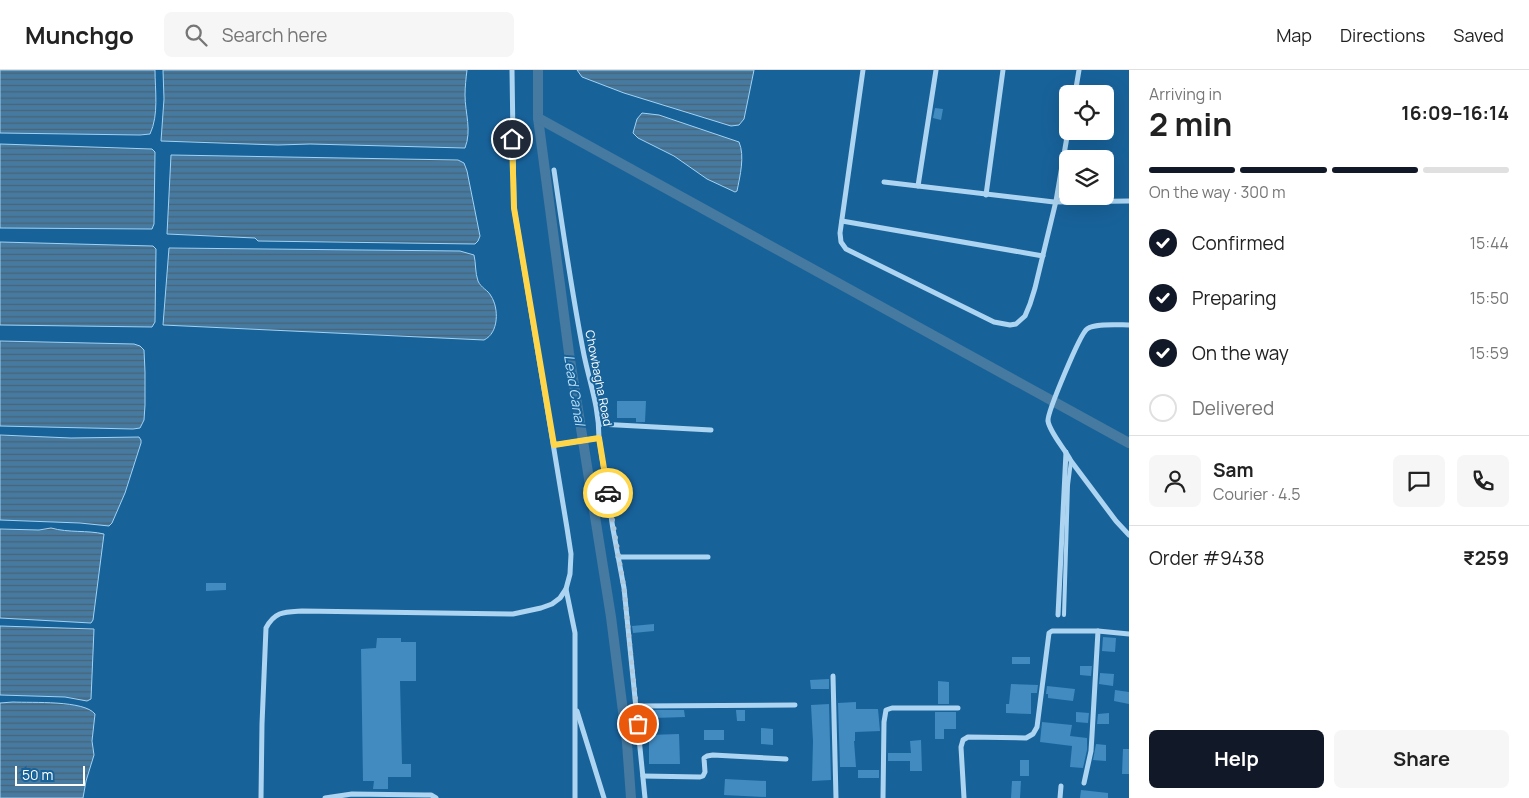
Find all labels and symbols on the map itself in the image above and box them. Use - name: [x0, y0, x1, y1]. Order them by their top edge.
- pin: [491, 118, 533, 160]
- street label: Chowbagha Road: [581, 329, 617, 427]
- water label: Lead Canal: [560, 353, 590, 428]
- courier: [583, 468, 633, 518]
- pin: [617, 703, 659, 745]
- scale bar: [15, 763, 85, 786]

